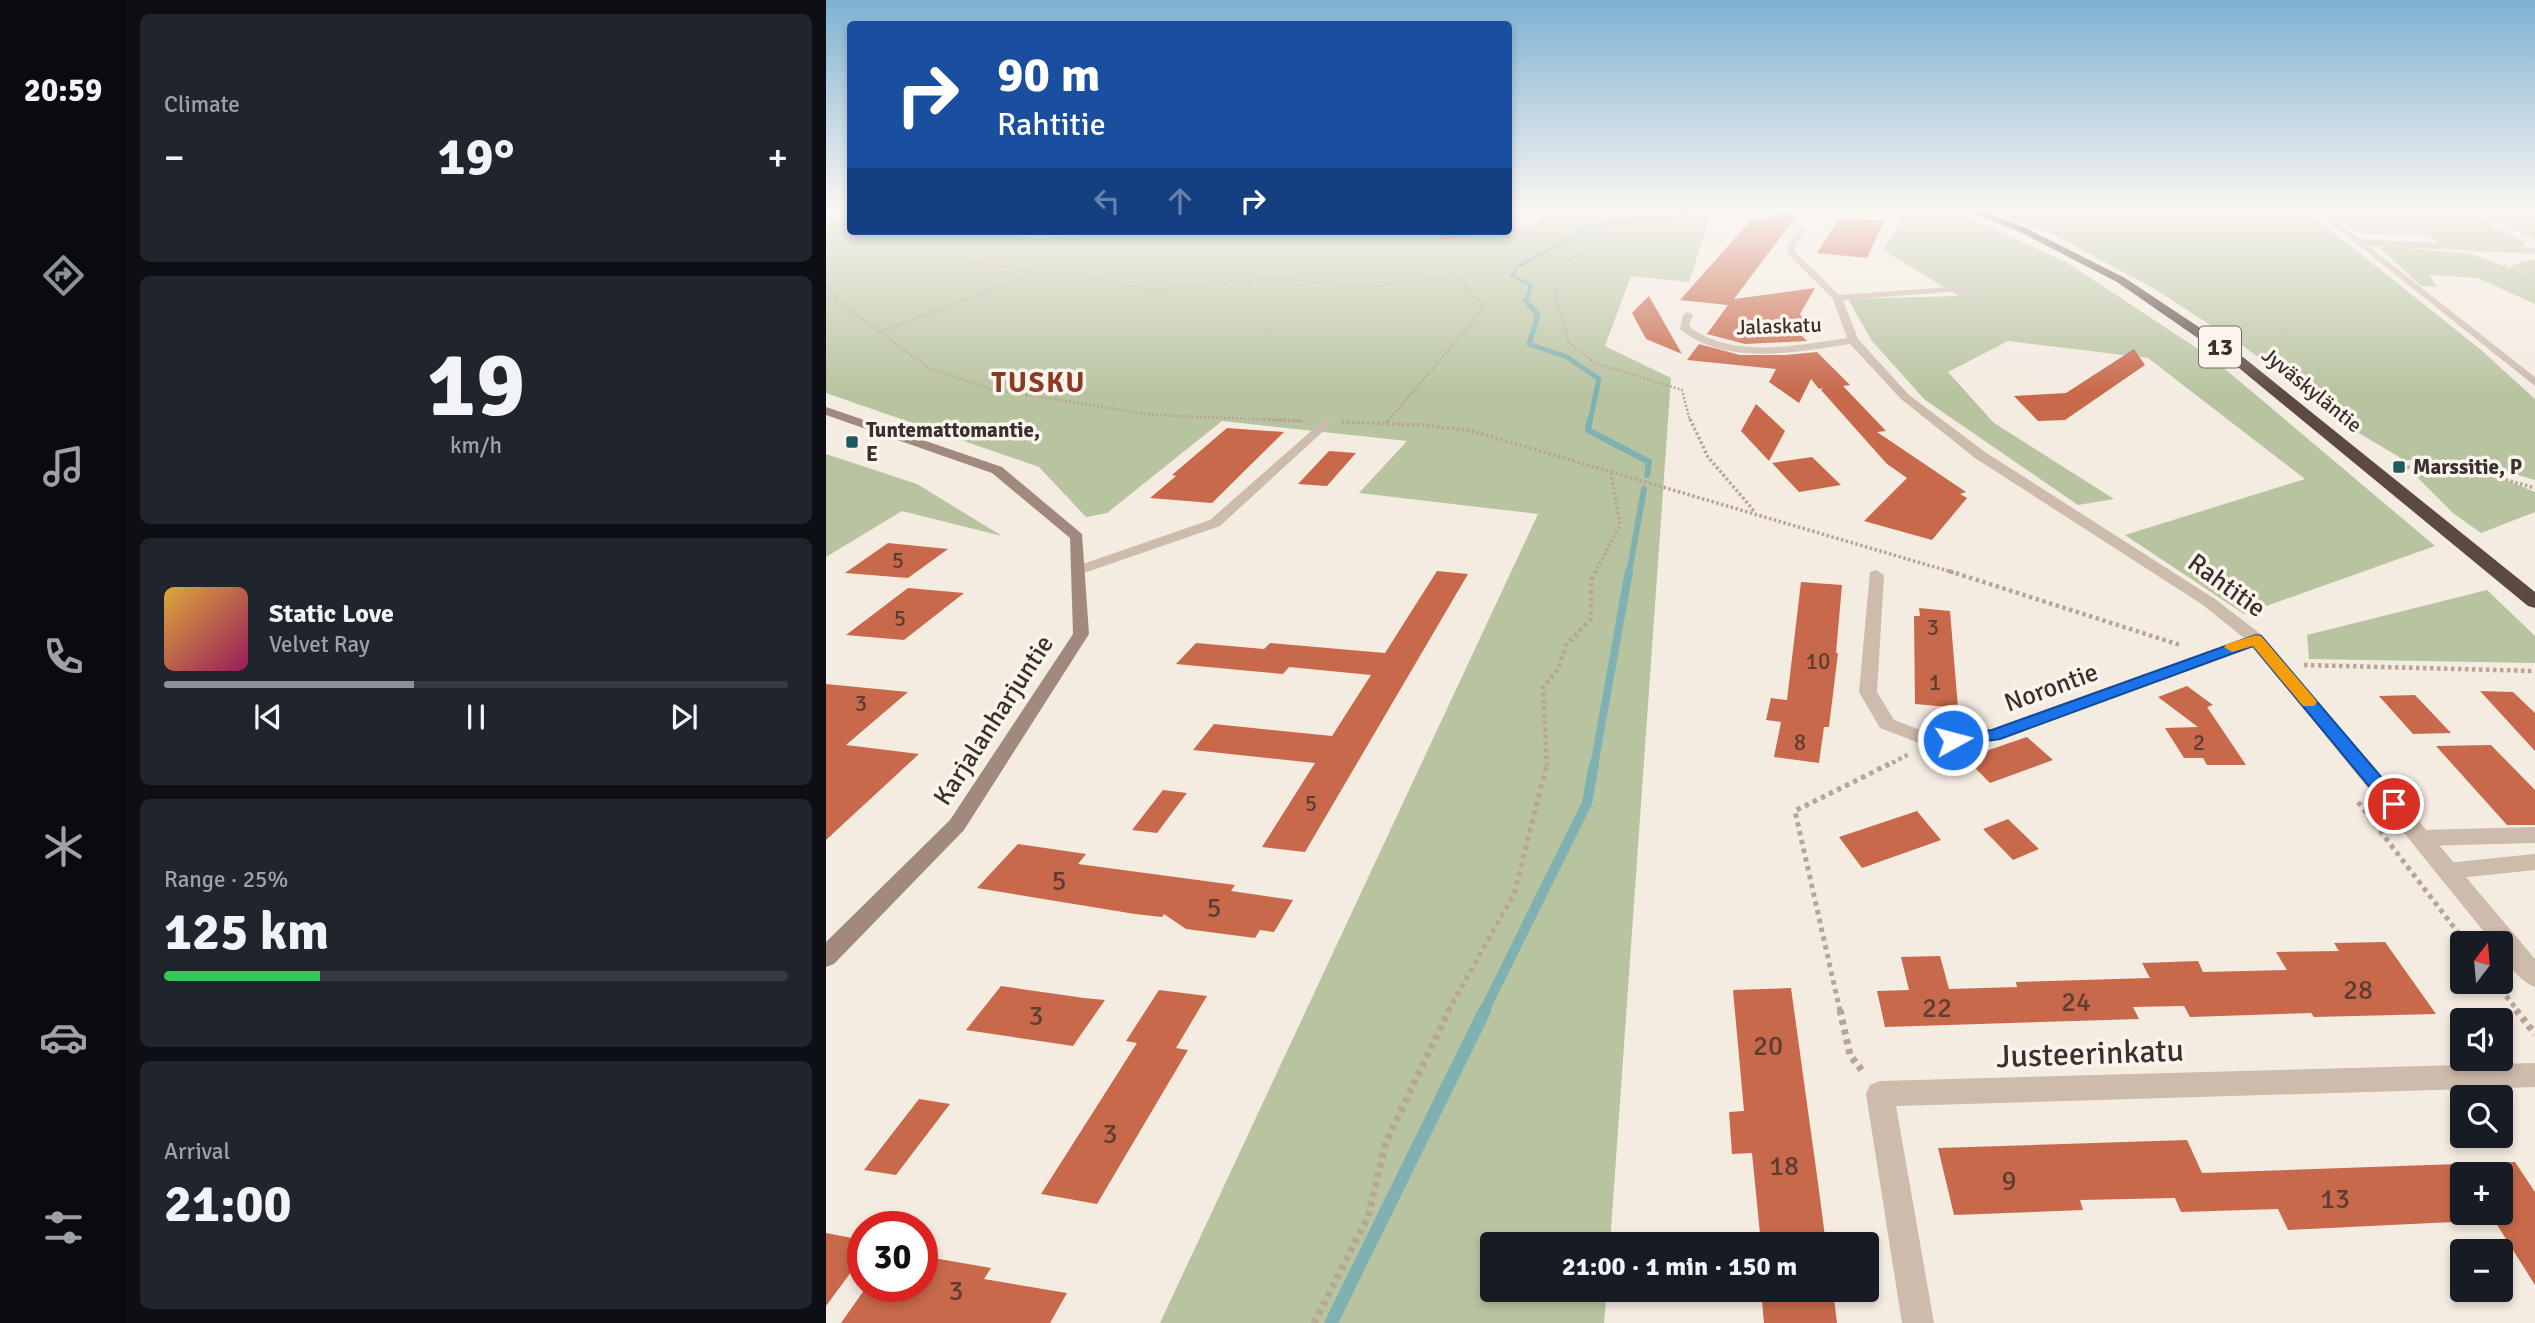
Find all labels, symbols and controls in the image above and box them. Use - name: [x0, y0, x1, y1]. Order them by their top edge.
- text: 90 m: [997, 45, 1100, 105]
- icon: right: [882, 49, 973, 140]
- text: 20:59: [24, 71, 102, 110]
- text: Climate: [164, 90, 240, 119]
- text: Rahtitie: [997, 105, 1106, 144]
- text: 19°: [438, 125, 514, 189]
- text: −: [164, 134, 185, 181]
- text: +: [767, 134, 788, 181]
- icon: left: [1088, 182, 1126, 220]
- icon: ahead: [1161, 182, 1199, 220]
- icon: right: [1234, 182, 1272, 220]
- icon: directions: [39, 251, 88, 300]
- street label: Jalaskatu: [1736, 312, 1822, 340]
- road number: 13: [2199, 326, 2241, 368]
- text: 19: [427, 329, 525, 442]
- street label: Jyväskyläntie: [2257, 342, 2367, 438]
- district label: TUSKU: [992, 366, 1086, 400]
- place label: Tuntemattomantie, E: [866, 417, 1040, 467]
- text: km/h: [450, 431, 502, 460]
- marker: Tuntemattomantie, E: [844, 434, 860, 450]
- icon: music: [39, 442, 88, 491]
- place label: Marssitie, P: [2413, 454, 2522, 480]
- marker: Marssitie, P: [2391, 459, 2407, 475]
- house number: 5: [892, 546, 904, 575]
- street label: Rahtitie: [2181, 547, 2272, 625]
- text: Static Love: [269, 598, 394, 630]
- house number: 5: [894, 604, 906, 633]
- house number: 3: [1927, 613, 1939, 642]
- street label: Karjalanharjuntie: [927, 629, 1061, 812]
- text: Velvet Ray: [269, 630, 370, 659]
- icon: phone: [39, 632, 88, 681]
- house number: 10: [1806, 647, 1830, 676]
- street label: Norontie: [2000, 656, 2103, 720]
- house number: 1: [1929, 668, 1941, 697]
- house number: 3: [855, 689, 867, 718]
- icon: previous: [249, 698, 287, 736]
- icon: pause: [457, 698, 495, 736]
- icon: next: [665, 698, 703, 736]
- position arrow: [1916, 703, 1990, 777]
- house number: 8: [1794, 728, 1806, 757]
- house number: 2: [2193, 728, 2205, 757]
- pin: [2364, 774, 2424, 834]
- icon: arrive: [2375, 785, 2413, 823]
- house number: 5: [1305, 789, 1317, 818]
- icon: climate: [39, 822, 88, 871]
- house number: 5: [1051, 864, 1067, 898]
- text: Range · 25%: [164, 865, 288, 894]
- house number: 5: [1206, 891, 1222, 925]
- text: 125 km: [164, 900, 329, 964]
- north arrow: [2450, 931, 2513, 994]
- map controls: [2450, 931, 2513, 1302]
- house number: 28: [2343, 973, 2373, 1007]
- house number: 24: [2061, 985, 2091, 1019]
- house number: 22: [1922, 991, 1952, 1025]
- house number: 3: [1028, 999, 1044, 1033]
- button: sound: [2450, 1008, 2513, 1071]
- icon: car: [39, 1013, 88, 1062]
- house number: 20: [1753, 1029, 1783, 1063]
- street label: Justeerinkatu: [1995, 1031, 2185, 1076]
- button: search: [2450, 1085, 2513, 1148]
- house number: 3: [1102, 1117, 1118, 1151]
- text: Arrival: [164, 1137, 230, 1166]
- house number: 18: [1769, 1149, 1799, 1183]
- button: +: [2450, 1162, 2513, 1225]
- house number: 9: [2001, 1164, 2017, 1198]
- text: 21:00: [164, 1172, 292, 1236]
- house number: 13: [2320, 1182, 2350, 1216]
- icon: filters: [39, 1203, 88, 1252]
- speed limit sign: 30: [847, 1211, 938, 1302]
- button: −: [2450, 1239, 2513, 1302]
- text: 21:00 · 1 min · 150 m: [1562, 1251, 1797, 1283]
- house number: 3: [948, 1274, 964, 1308]

